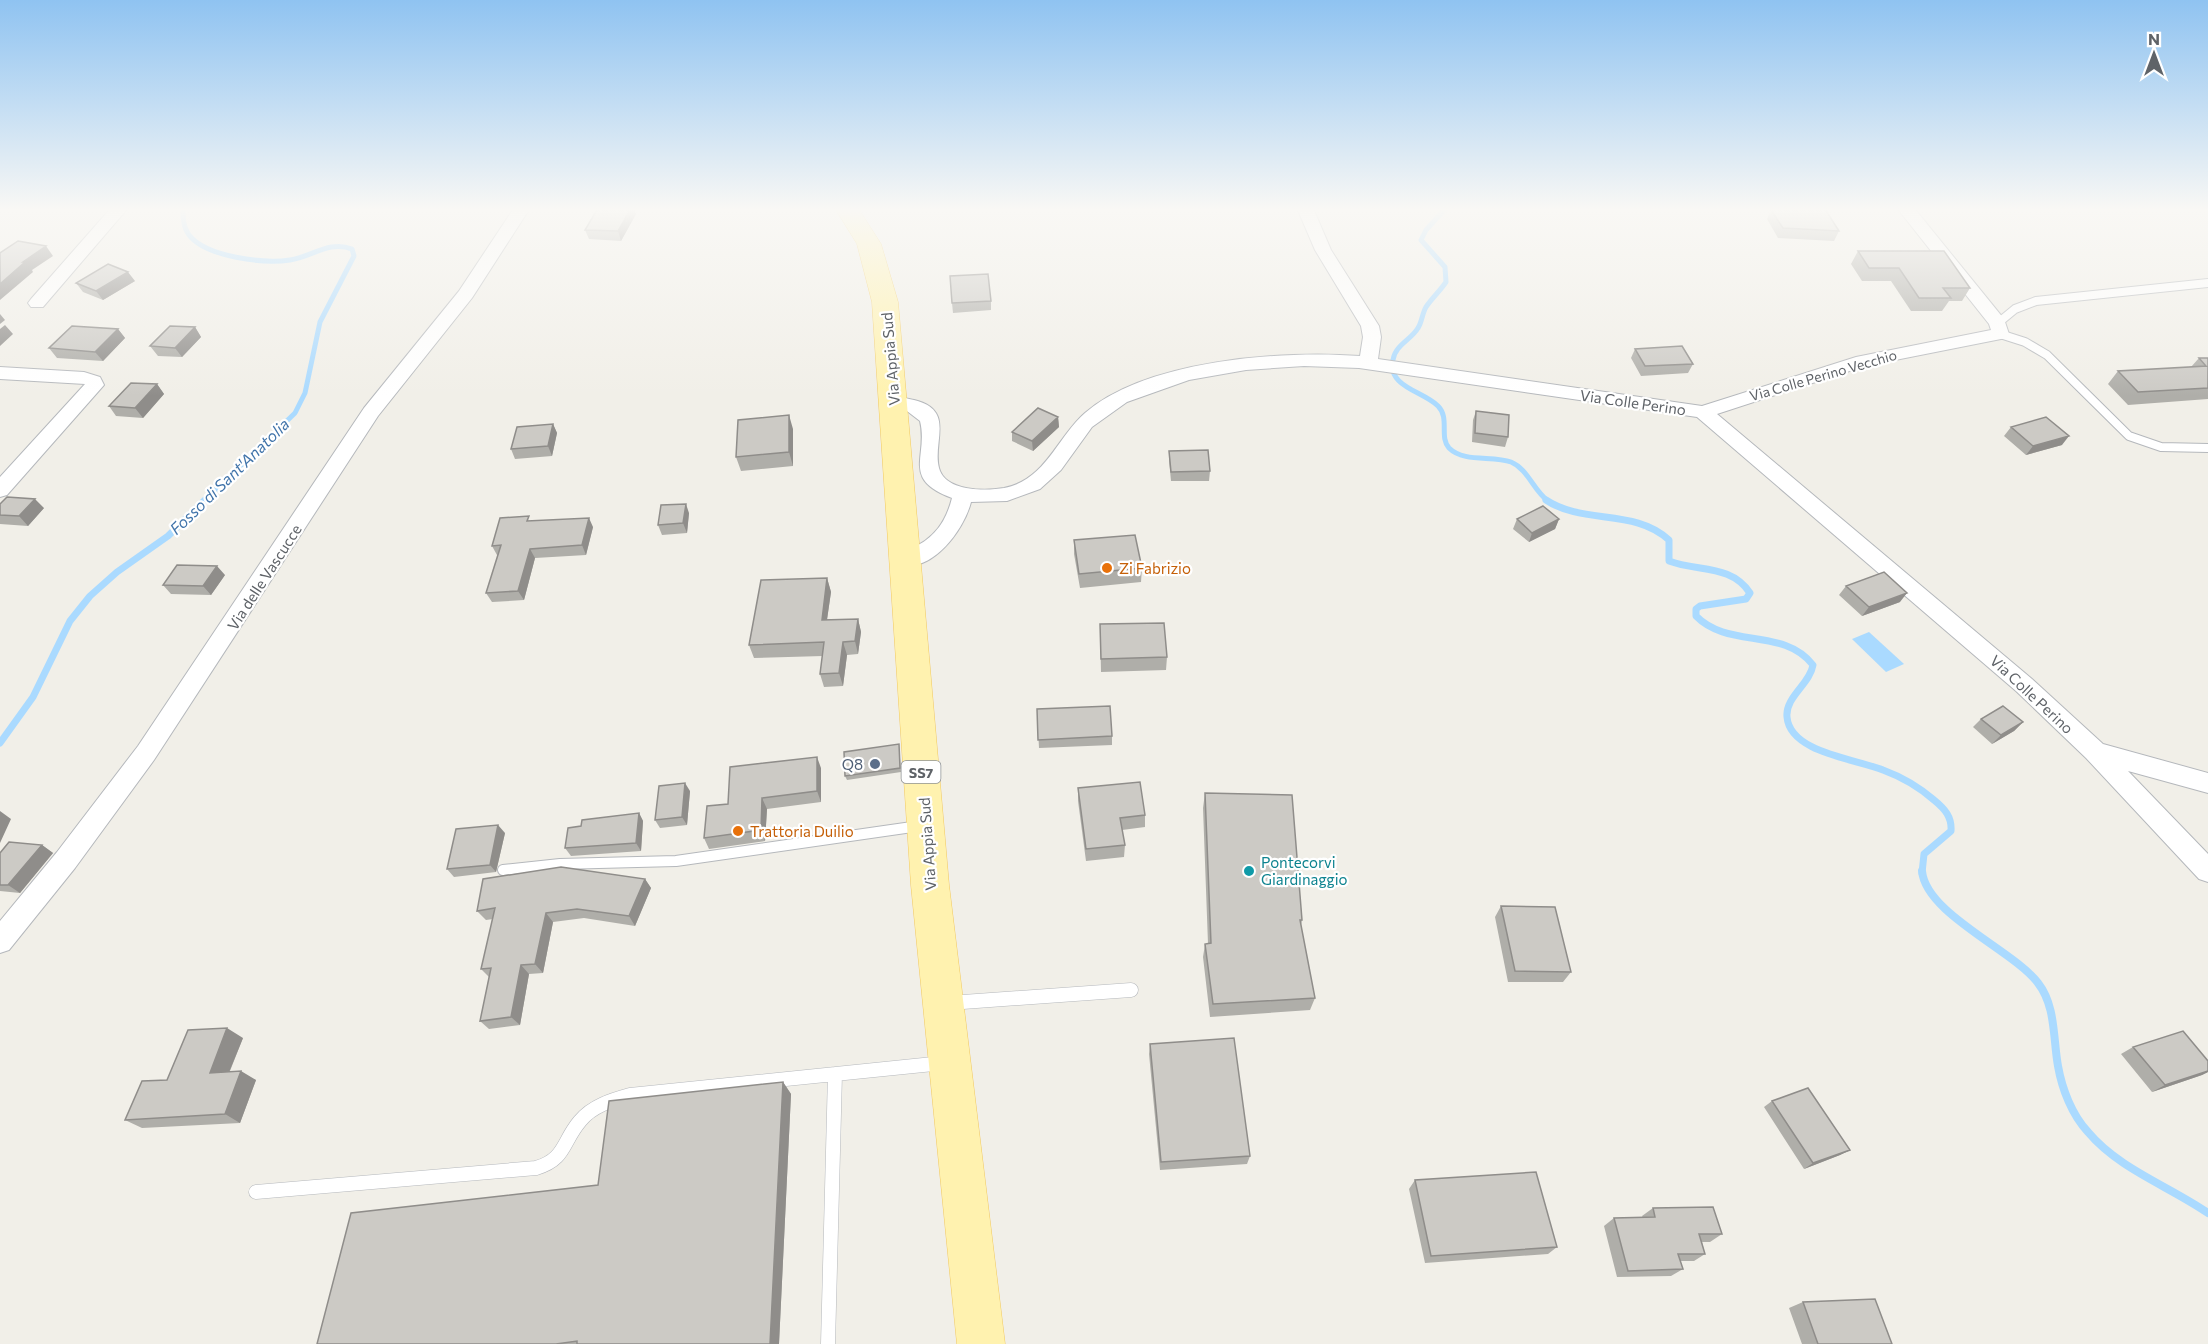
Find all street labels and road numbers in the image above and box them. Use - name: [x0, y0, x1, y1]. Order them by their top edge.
- street label: Via Appia Sud: [877, 312, 903, 406]
- street label: Via Colle Perino Vecchio: [1747, 346, 1899, 404]
- street label: Via Colle Perino: [1579, 386, 1687, 418]
- street label: Via delle Vascucce: [223, 521, 305, 633]
- street label: Via Colle Perino: [1987, 651, 2077, 737]
- road number: SS7: [902, 761, 940, 783]
- street label: Via Appia Sud: [915, 797, 939, 891]

